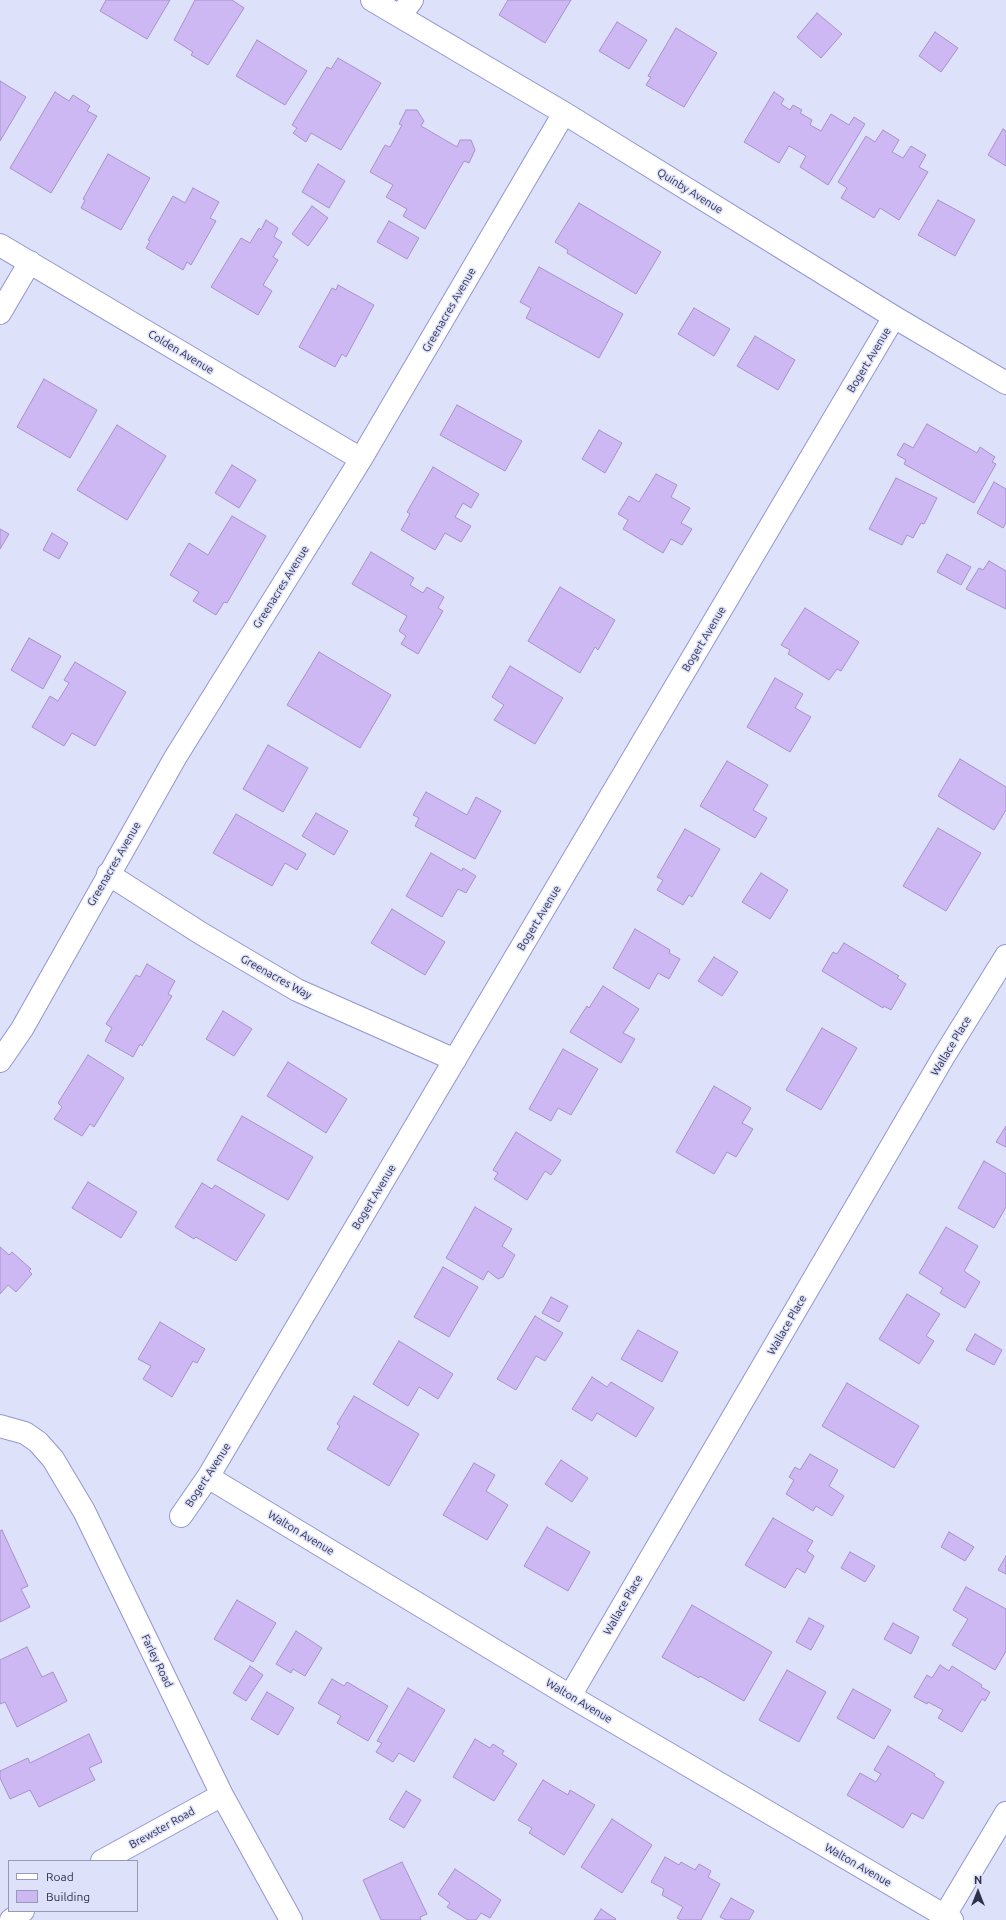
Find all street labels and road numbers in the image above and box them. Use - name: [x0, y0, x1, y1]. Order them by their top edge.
- street label: Quinby Avenue: [655, 166, 725, 216]
- street label: Greenacres Avenue: [419, 265, 479, 355]
- street label: Bogert Avenue: [844, 325, 894, 395]
- street label: Colden Avenue: [146, 327, 216, 377]
- street label: Greenacres Avenue: [250, 543, 312, 631]
- street label: Bogert Avenue: [679, 604, 729, 674]
- street label: Greenacres Avenue: [84, 819, 144, 909]
- street label: Bogert Avenue: [514, 883, 564, 953]
- street label: Greenacres Way: [238, 952, 314, 1002]
- street label: Wallace Place: [928, 1014, 974, 1078]
- street label: Bogert Avenue: [349, 1162, 399, 1232]
- street label: Wallace Place: [765, 1293, 809, 1357]
- street label: Bogert Avenue: [182, 1440, 234, 1510]
- street label: Walton Avenue: [265, 1508, 337, 1558]
- street label: Wallace Place: [601, 1573, 645, 1637]
- street label: Farley Road: [139, 1632, 175, 1690]
- street label: Walton Avenue: [543, 1676, 615, 1726]
- street label: Brewster Road: [127, 1805, 197, 1851]
- street label: Walton Avenue: [822, 1841, 894, 1889]

